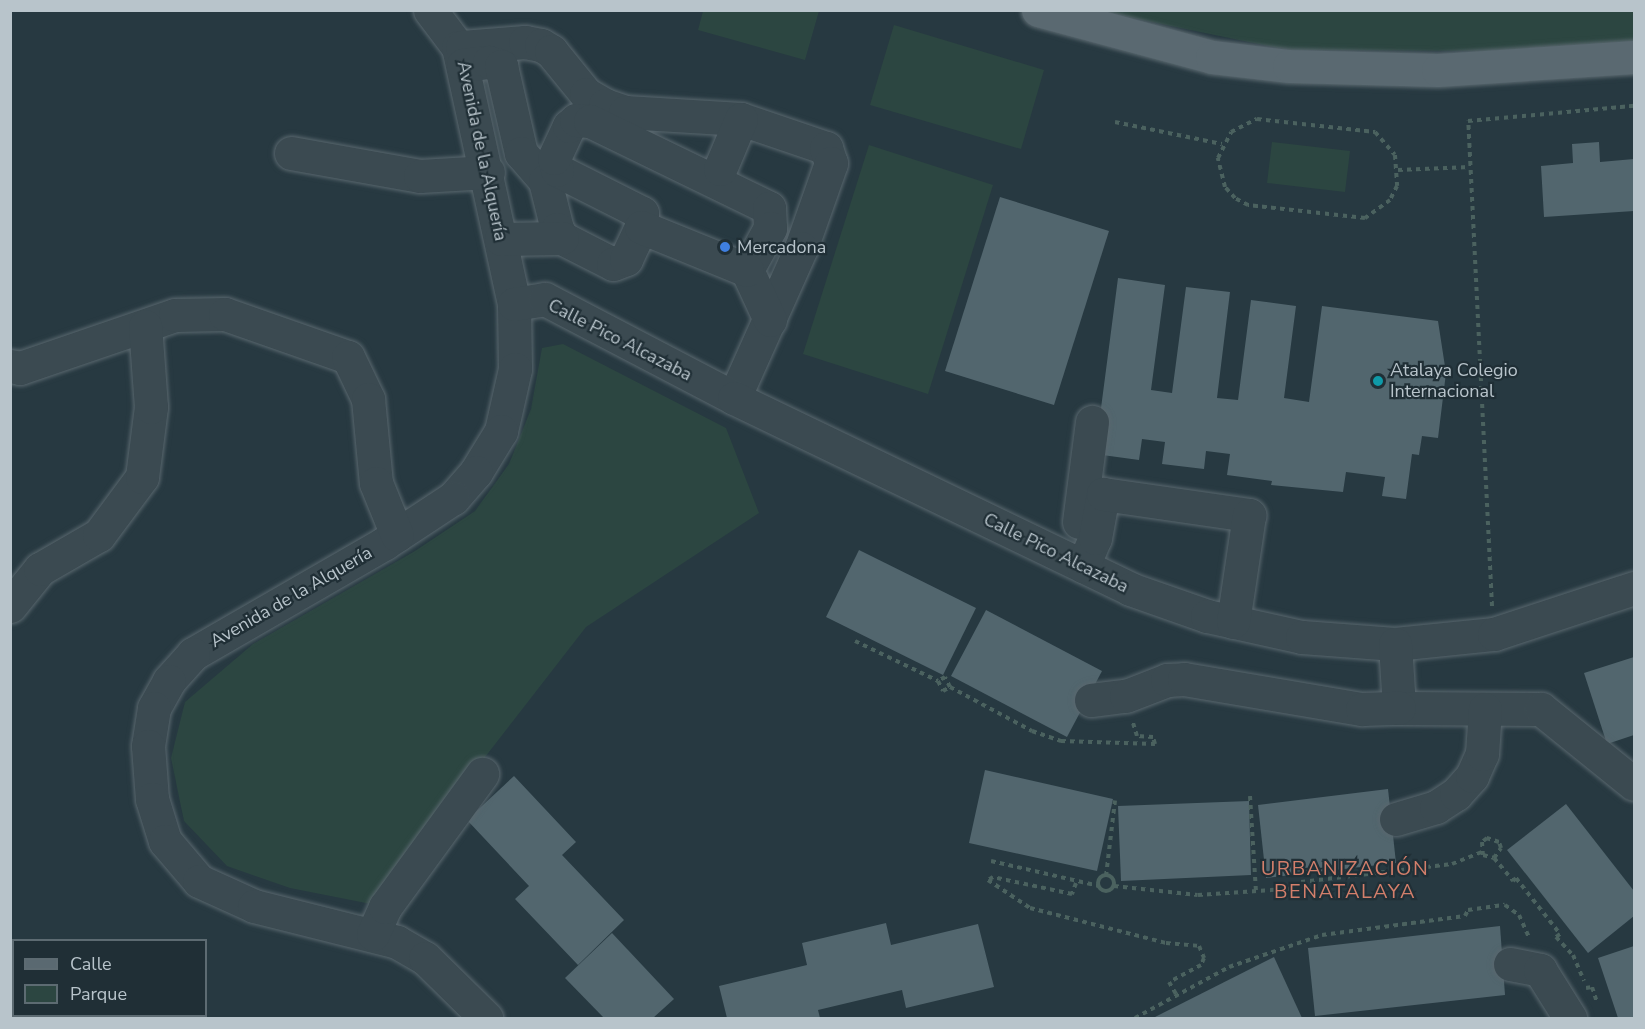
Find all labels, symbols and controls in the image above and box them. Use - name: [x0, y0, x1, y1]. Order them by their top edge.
- street label: Avenida de la Alquería: [452, 59, 512, 243]
- place label: Mercadona: [737, 236, 826, 258]
- marker: Mercadona: [718, 240, 732, 254]
- street label: Calle Pico Alcazaba: [545, 294, 695, 386]
- place label: Atalaya Colegio Internacional: [1390, 360, 1518, 403]
- marker: Atalaya Colegio Internacional: [1371, 374, 1385, 388]
- street label: Calle Pico Alcazaba: [980, 509, 1132, 597]
- street label: Avenida de la Alquería: [206, 542, 376, 652]
- district label: URBANIZACIÓN BENATALAYA: [1261, 857, 1429, 904]
- legend: [12, 939, 207, 1017]
- text: Calle: [70, 952, 112, 976]
- text: Parque: [70, 982, 127, 1006]

